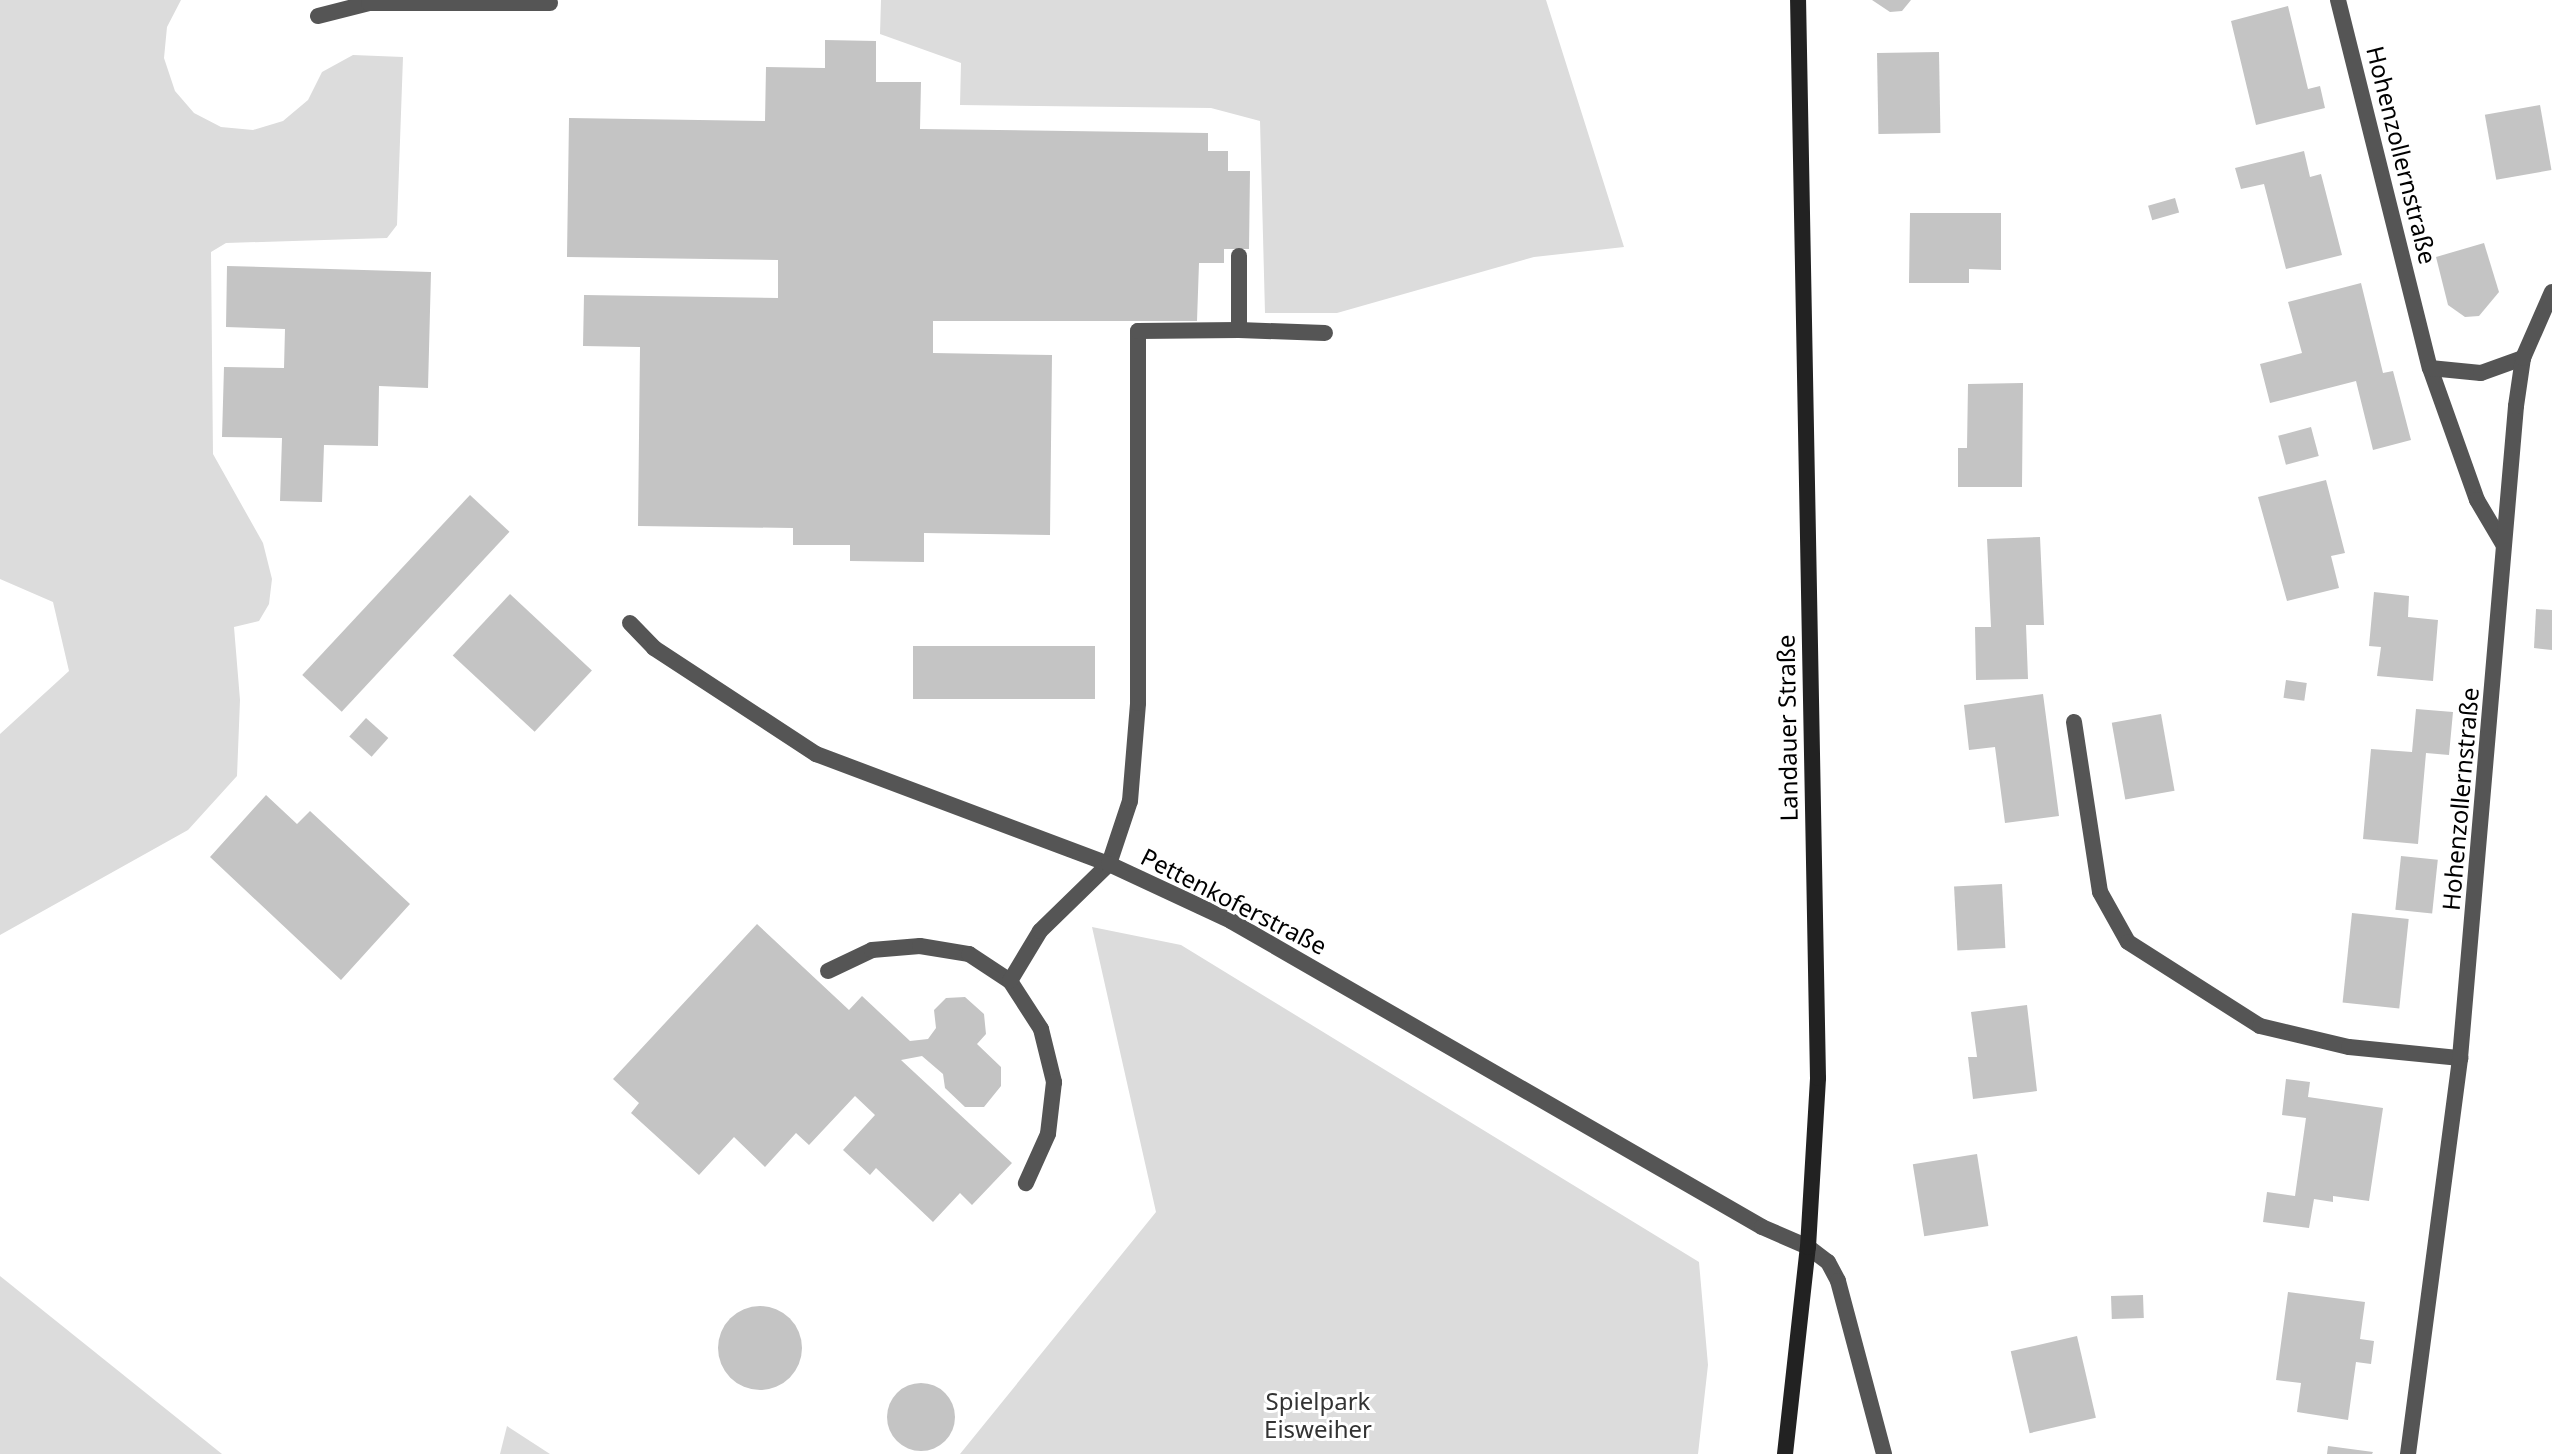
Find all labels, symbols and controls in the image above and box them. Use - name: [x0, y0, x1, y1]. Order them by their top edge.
- street label: Hohenzollernstraße: [2361, 43, 2443, 267]
- street label: Landauer Straße: [1771, 634, 1803, 822]
- street label: Hohenzollernstraße: [2436, 686, 2484, 912]
- street label: Pettenkoferstraße: [1136, 842, 1332, 960]
- park label: Spielpark Eisweiher: [1264, 1387, 1372, 1443]

